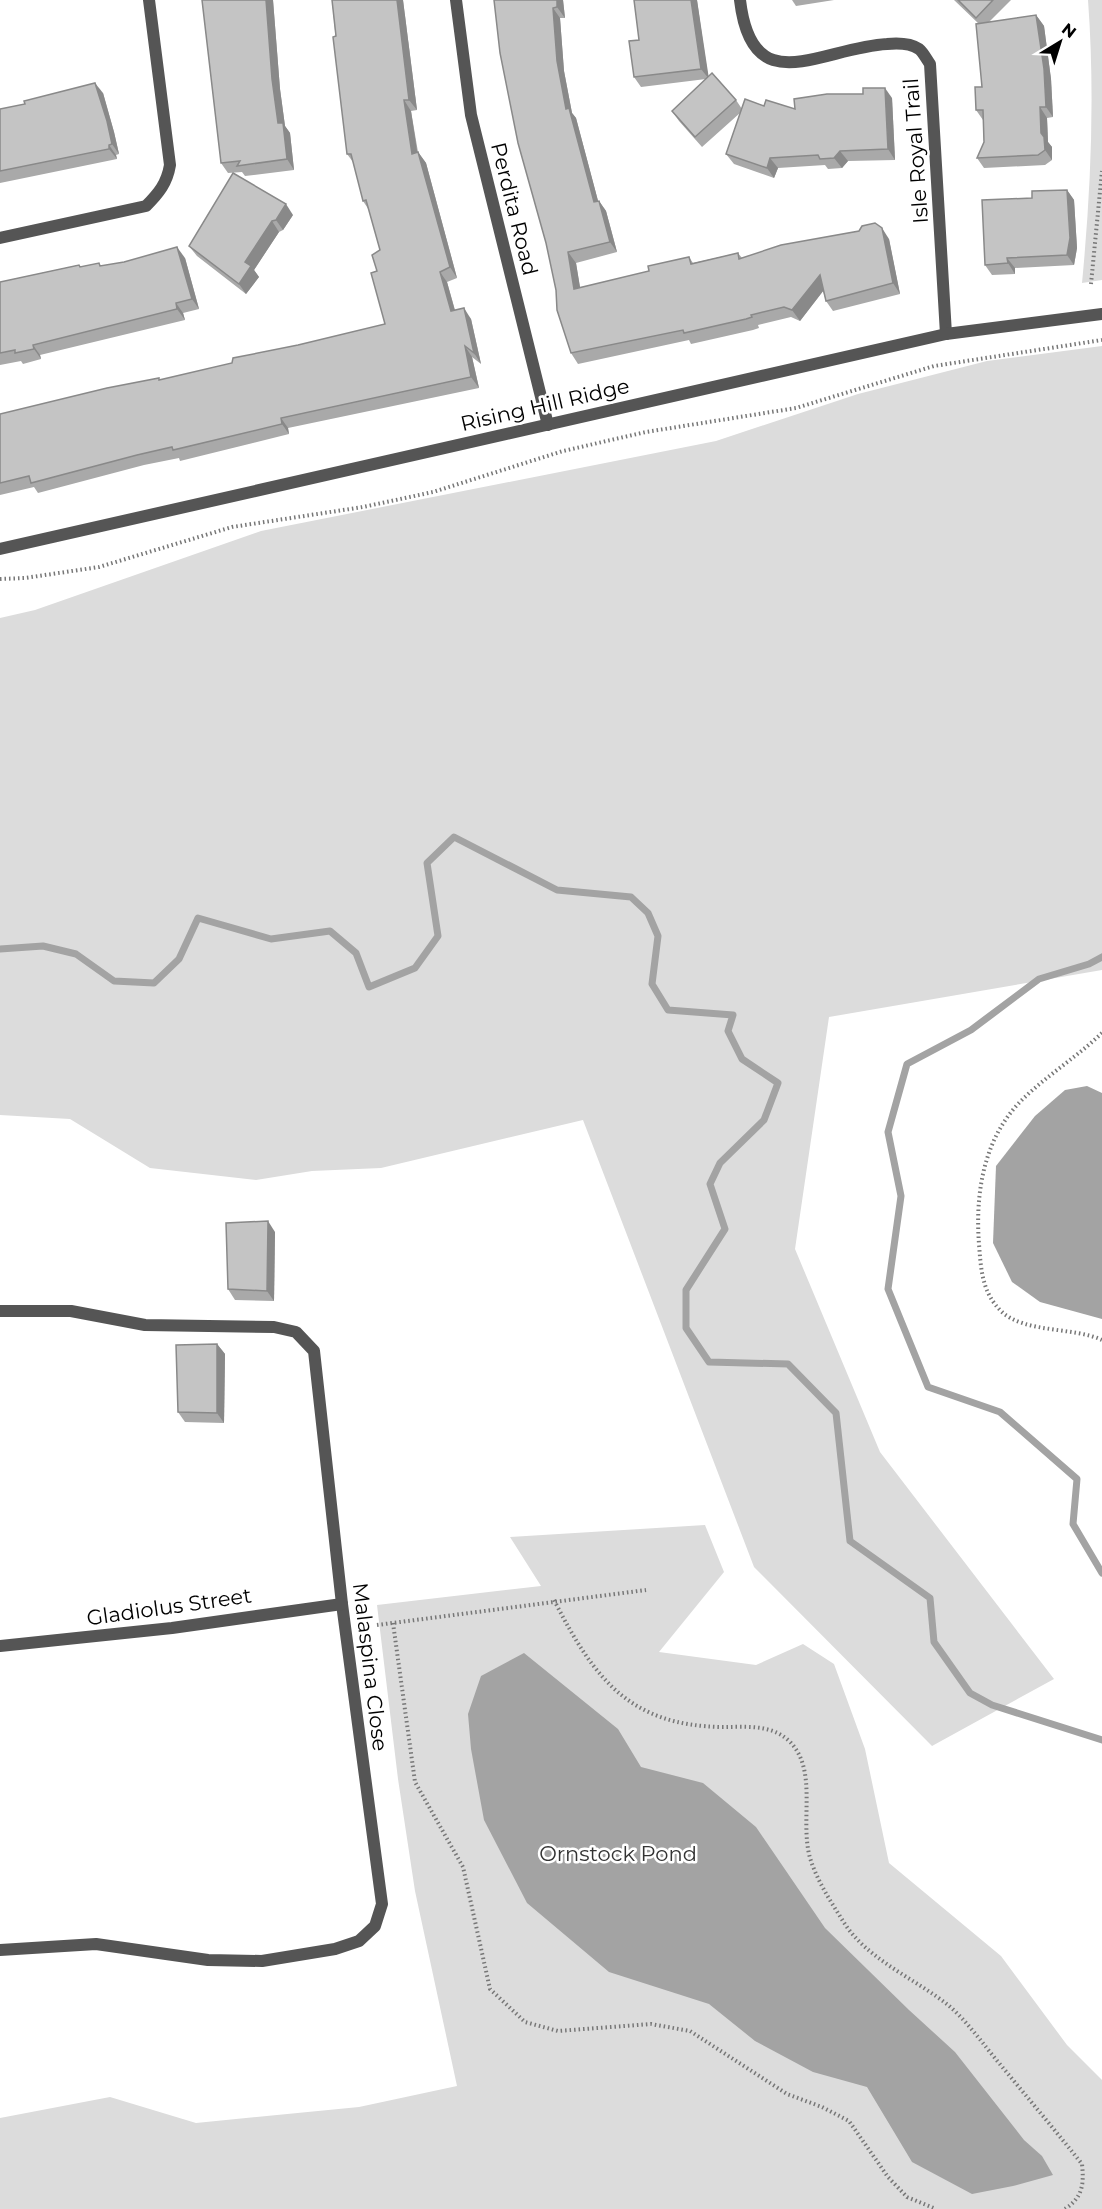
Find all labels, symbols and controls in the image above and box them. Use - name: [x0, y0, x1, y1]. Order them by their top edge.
- north arrow: [1030, 12, 1090, 72]
- text: N: [1058, 19, 1080, 42]
- street label: Isle Royal Trail: [898, 77, 933, 225]
- street label: Perdita Road: [486, 140, 543, 278]
- street label: Rising Hill Ridge: [458, 373, 632, 436]
- street label: Malaspina Close: [348, 1581, 393, 1753]
- street label: Gladiolus Street: [85, 1583, 253, 1630]
- park label: Ornstock Pond: [539, 1841, 697, 1866]

